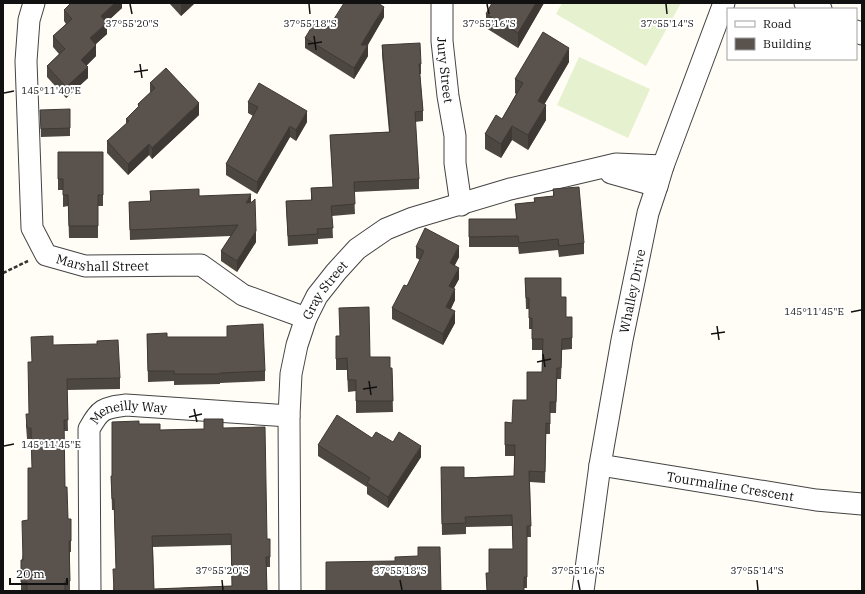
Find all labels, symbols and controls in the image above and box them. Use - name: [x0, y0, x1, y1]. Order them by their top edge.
- legend: [727, 8, 857, 60]
- text: Road: [763, 16, 792, 31]
- text: 37°55'20"S: [105, 17, 159, 30]
- text: 37°55'18"S: [283, 17, 337, 30]
- text: 37°55'16"S: [462, 17, 516, 30]
- text: 37°55'14"S: [640, 17, 694, 30]
- text: Building: [763, 36, 811, 51]
- street label: Jury Street: [434, 37, 458, 105]
- text: 145°11'40"E: [21, 84, 81, 97]
- street label: Whalley Drive: [615, 248, 649, 335]
- street label: Marshall Street: [54, 250, 149, 274]
- street label: Gray Street: [298, 256, 351, 322]
- text: 145°11'45"E: [784, 305, 844, 318]
- street label: Meneilly Way: [86, 396, 168, 427]
- text: 145°11'45"E: [21, 438, 81, 451]
- street label: Tourmaline Crescent: [665, 467, 796, 505]
- scale bar: [10, 560, 67, 586]
- text: 37°55'20"S: [195, 564, 249, 577]
- text: 37°55'18"S: [373, 564, 427, 577]
- text: 37°55'16"S: [551, 564, 605, 577]
- text: 37°55'14"S: [730, 564, 784, 577]
- text: 20 m: [16, 566, 45, 581]

